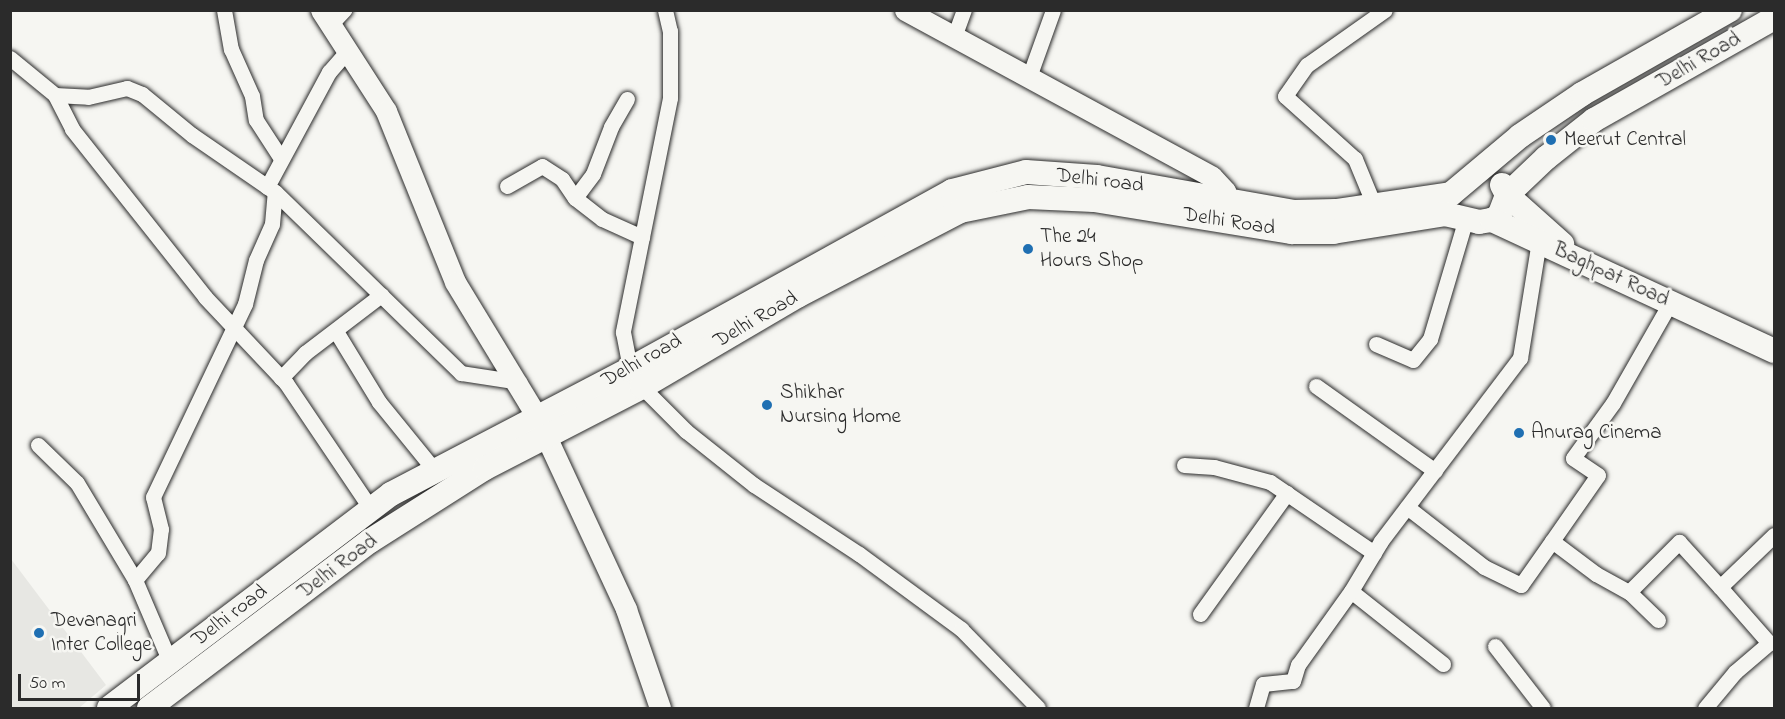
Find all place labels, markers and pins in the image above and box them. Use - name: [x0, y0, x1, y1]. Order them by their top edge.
- place label: Meerut Central: [1564, 127, 1686, 153]
- marker: Meerut Central: [1542, 131, 1560, 149]
- place label: The 24 Hours Shop: [1040, 224, 1143, 274]
- marker: The 24 Hours Shop: [1021, 242, 1035, 256]
- place label: Shikhar Nursing Home: [780, 380, 901, 430]
- marker: Shikhar Nursing Home: [758, 396, 776, 414]
- place label: Anurag Cinema: [1531, 420, 1661, 446]
- marker: Anurag Cinema: [1512, 426, 1526, 440]
- place label: Devanagri Inter College: [51, 608, 152, 658]
- marker: Devanagri Inter College: [32, 626, 46, 640]

